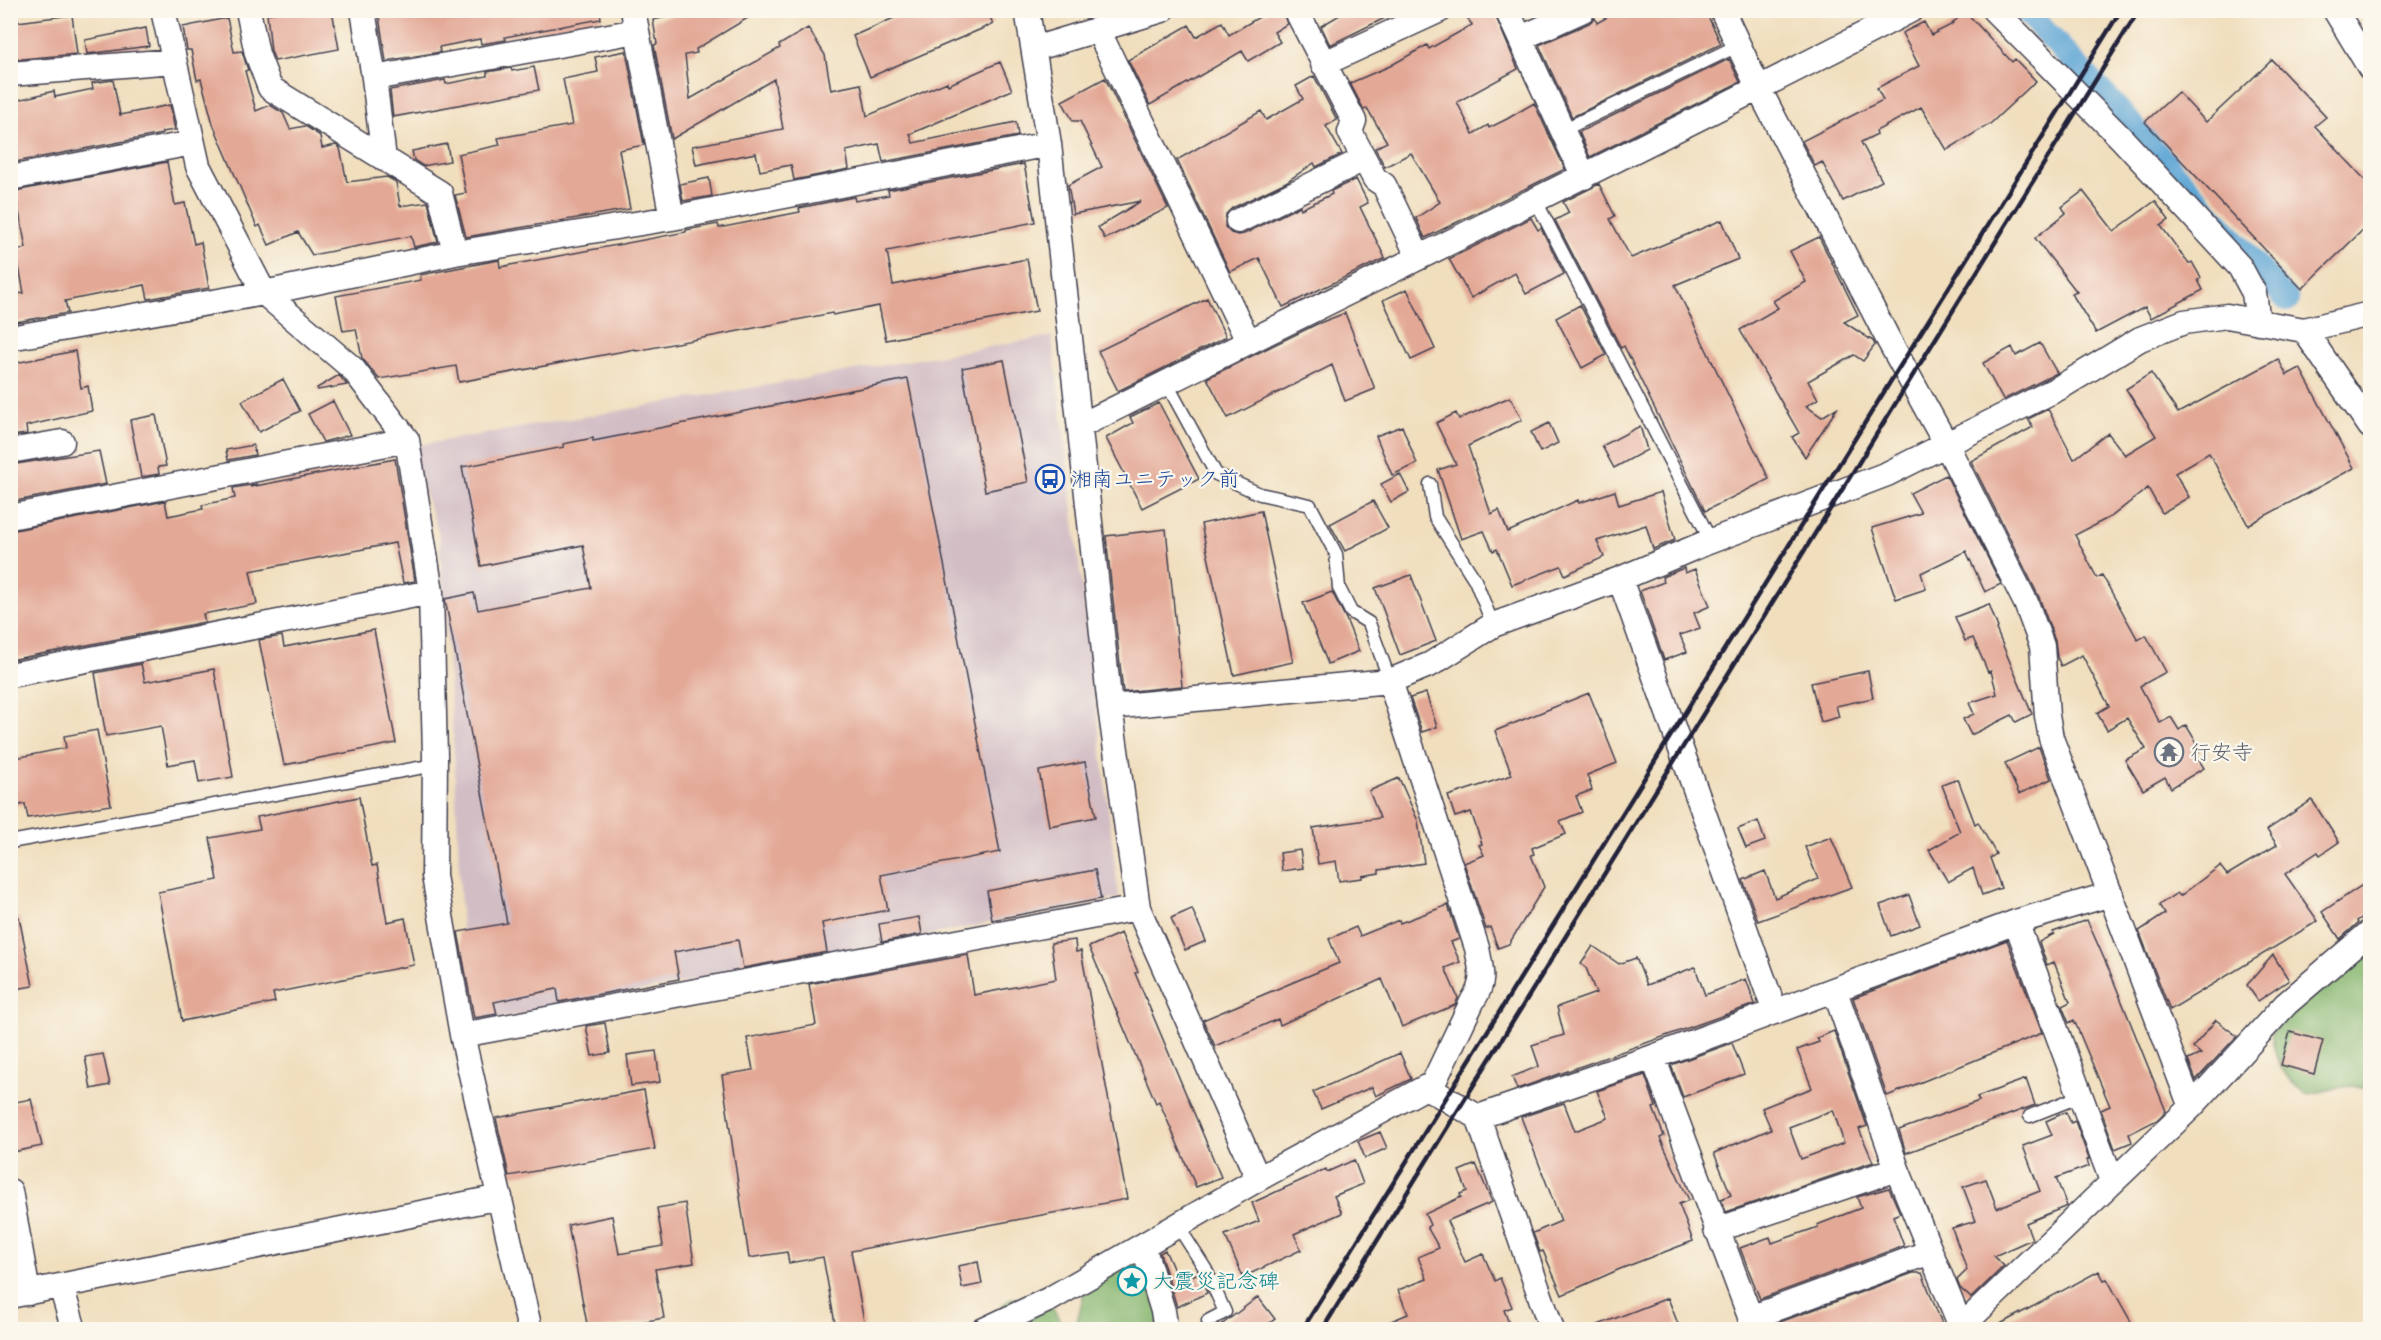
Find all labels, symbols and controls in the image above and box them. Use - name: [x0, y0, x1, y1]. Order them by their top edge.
- bus stop icon: 湘南ユニテック前: [1034, 463, 1066, 495]
- place label: 湘南ユニテック前: [1071, 466, 1239, 493]
- temple icon: 行安寺: [2153, 736, 2185, 768]
- place label: 行安寺: [2190, 739, 2253, 766]
- place icon: 大震災記念碑: [1116, 1265, 1148, 1297]
- place label: 大震災記念碑: [1153, 1268, 1279, 1295]

